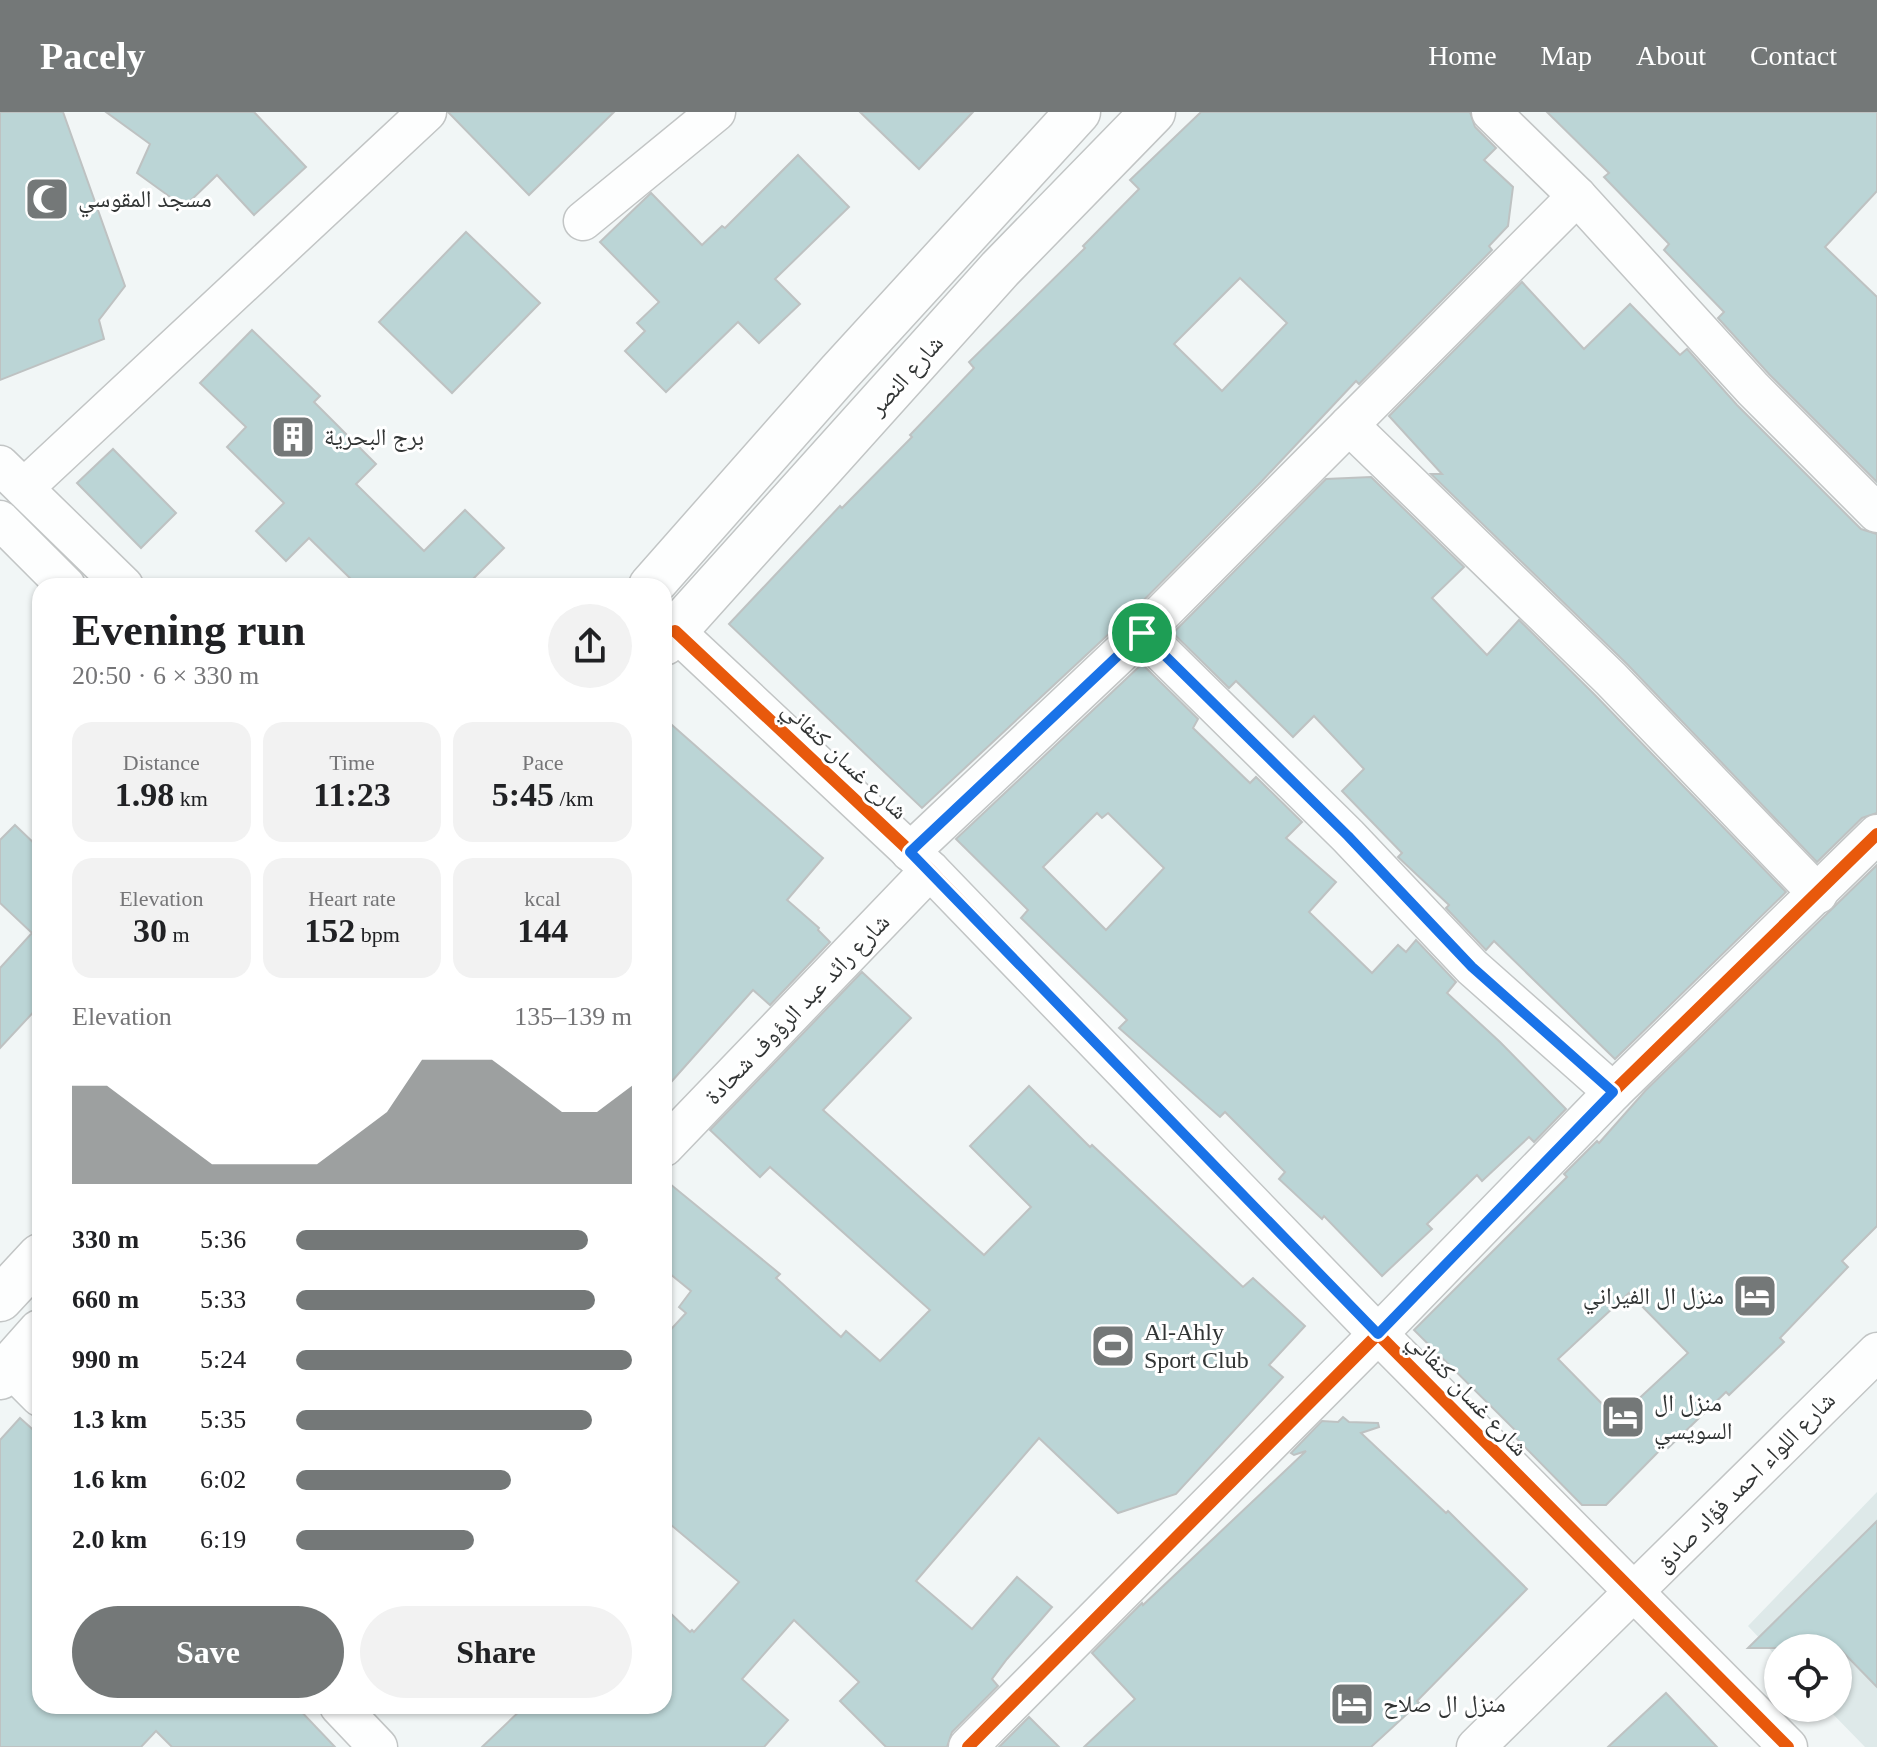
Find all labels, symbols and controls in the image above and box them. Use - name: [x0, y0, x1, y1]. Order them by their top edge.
- text: Pacely: [40, 35, 146, 77]
- text: Home: [1428, 40, 1497, 71]
- text: Map: [1541, 40, 1592, 71]
- text: About: [1636, 40, 1706, 71]
- text: Contact: [1750, 40, 1837, 71]
- mosque icon: مسجد المقوسي: [23, 175, 71, 223]
- place label: مسجد المقوسي: [78, 186, 212, 218]
- street label: شارع النصر: [863, 330, 950, 422]
- building icon: برج البحرية: [269, 413, 317, 461]
- place label: برج البحرية: [324, 424, 424, 452]
- pin: [1108, 599, 1176, 667]
- button: share: [548, 604, 632, 688]
- text: Evening run: [72, 606, 306, 655]
- icon: arrive: [1120, 611, 1164, 655]
- text: 20:50 · 6 × 330 m: [72, 661, 259, 690]
- street label: شارع غسان كنفاني: [773, 696, 913, 829]
- text: Distance: [123, 750, 200, 775]
- text: Time: [329, 750, 375, 775]
- text: Pace: [522, 750, 563, 775]
- text: 1.98: [115, 776, 174, 813]
- text: 11:23: [313, 776, 391, 813]
- text: 5:45: [492, 776, 554, 813]
- text: km: [174, 786, 208, 811]
- text: /km: [554, 786, 594, 811]
- text: Elevation: [119, 886, 203, 911]
- text: Heart rate: [308, 886, 396, 911]
- text: kcal: [524, 886, 561, 911]
- street label: شارع رائد عبد الرؤوف شحادة: [699, 909, 896, 1111]
- text: 30: [133, 912, 167, 949]
- text: 152: [304, 912, 355, 949]
- text: 144: [517, 912, 568, 949]
- text: m: [167, 922, 190, 947]
- text: bpm: [355, 922, 400, 947]
- text: Elevation: [72, 1002, 172, 1031]
- text: 135–139 m: [514, 1002, 632, 1031]
- text: 330 m: [72, 1225, 139, 1254]
- text: 5:36: [200, 1225, 246, 1254]
- hotel icon: منزل ال الفيراني: [1731, 1272, 1779, 1320]
- place label: منزل ال الفيراني: [1583, 1283, 1724, 1315]
- text: 660 m: [72, 1285, 139, 1314]
- text: 5:33: [200, 1285, 246, 1314]
- place label: Al-Ahly Sport Club: [1144, 1319, 1249, 1373]
- sports icon: Al-Ahly Sport Club: [1089, 1322, 1137, 1370]
- street label: شارع غسان كنفاني: [1398, 1327, 1533, 1465]
- text: 990 m: [72, 1345, 139, 1374]
- text: 5:24: [200, 1345, 246, 1374]
- street label: شارع اللواء احمد فؤاد صادق: [1650, 1387, 1842, 1579]
- place label: منزل ال السويسي: [1654, 1390, 1733, 1450]
- hotel icon: منزل ال السويسي: [1599, 1393, 1647, 1441]
- text: 1.3 km: [72, 1405, 147, 1434]
- text: 5:35: [200, 1405, 246, 1434]
- text: 1.6 km: [72, 1465, 147, 1494]
- text: 6:02: [200, 1465, 246, 1494]
- text: 2.0 km: [72, 1525, 147, 1554]
- text: 6:19: [200, 1525, 246, 1554]
- button: Save: [72, 1606, 344, 1698]
- button: Share: [360, 1606, 632, 1698]
- map controls: [1764, 1634, 1852, 1722]
- button: locate: [1764, 1634, 1852, 1722]
- hotel icon: منزل ال صلاح: [1328, 1680, 1376, 1728]
- place label: منزل ال صلاح: [1383, 1691, 1506, 1719]

